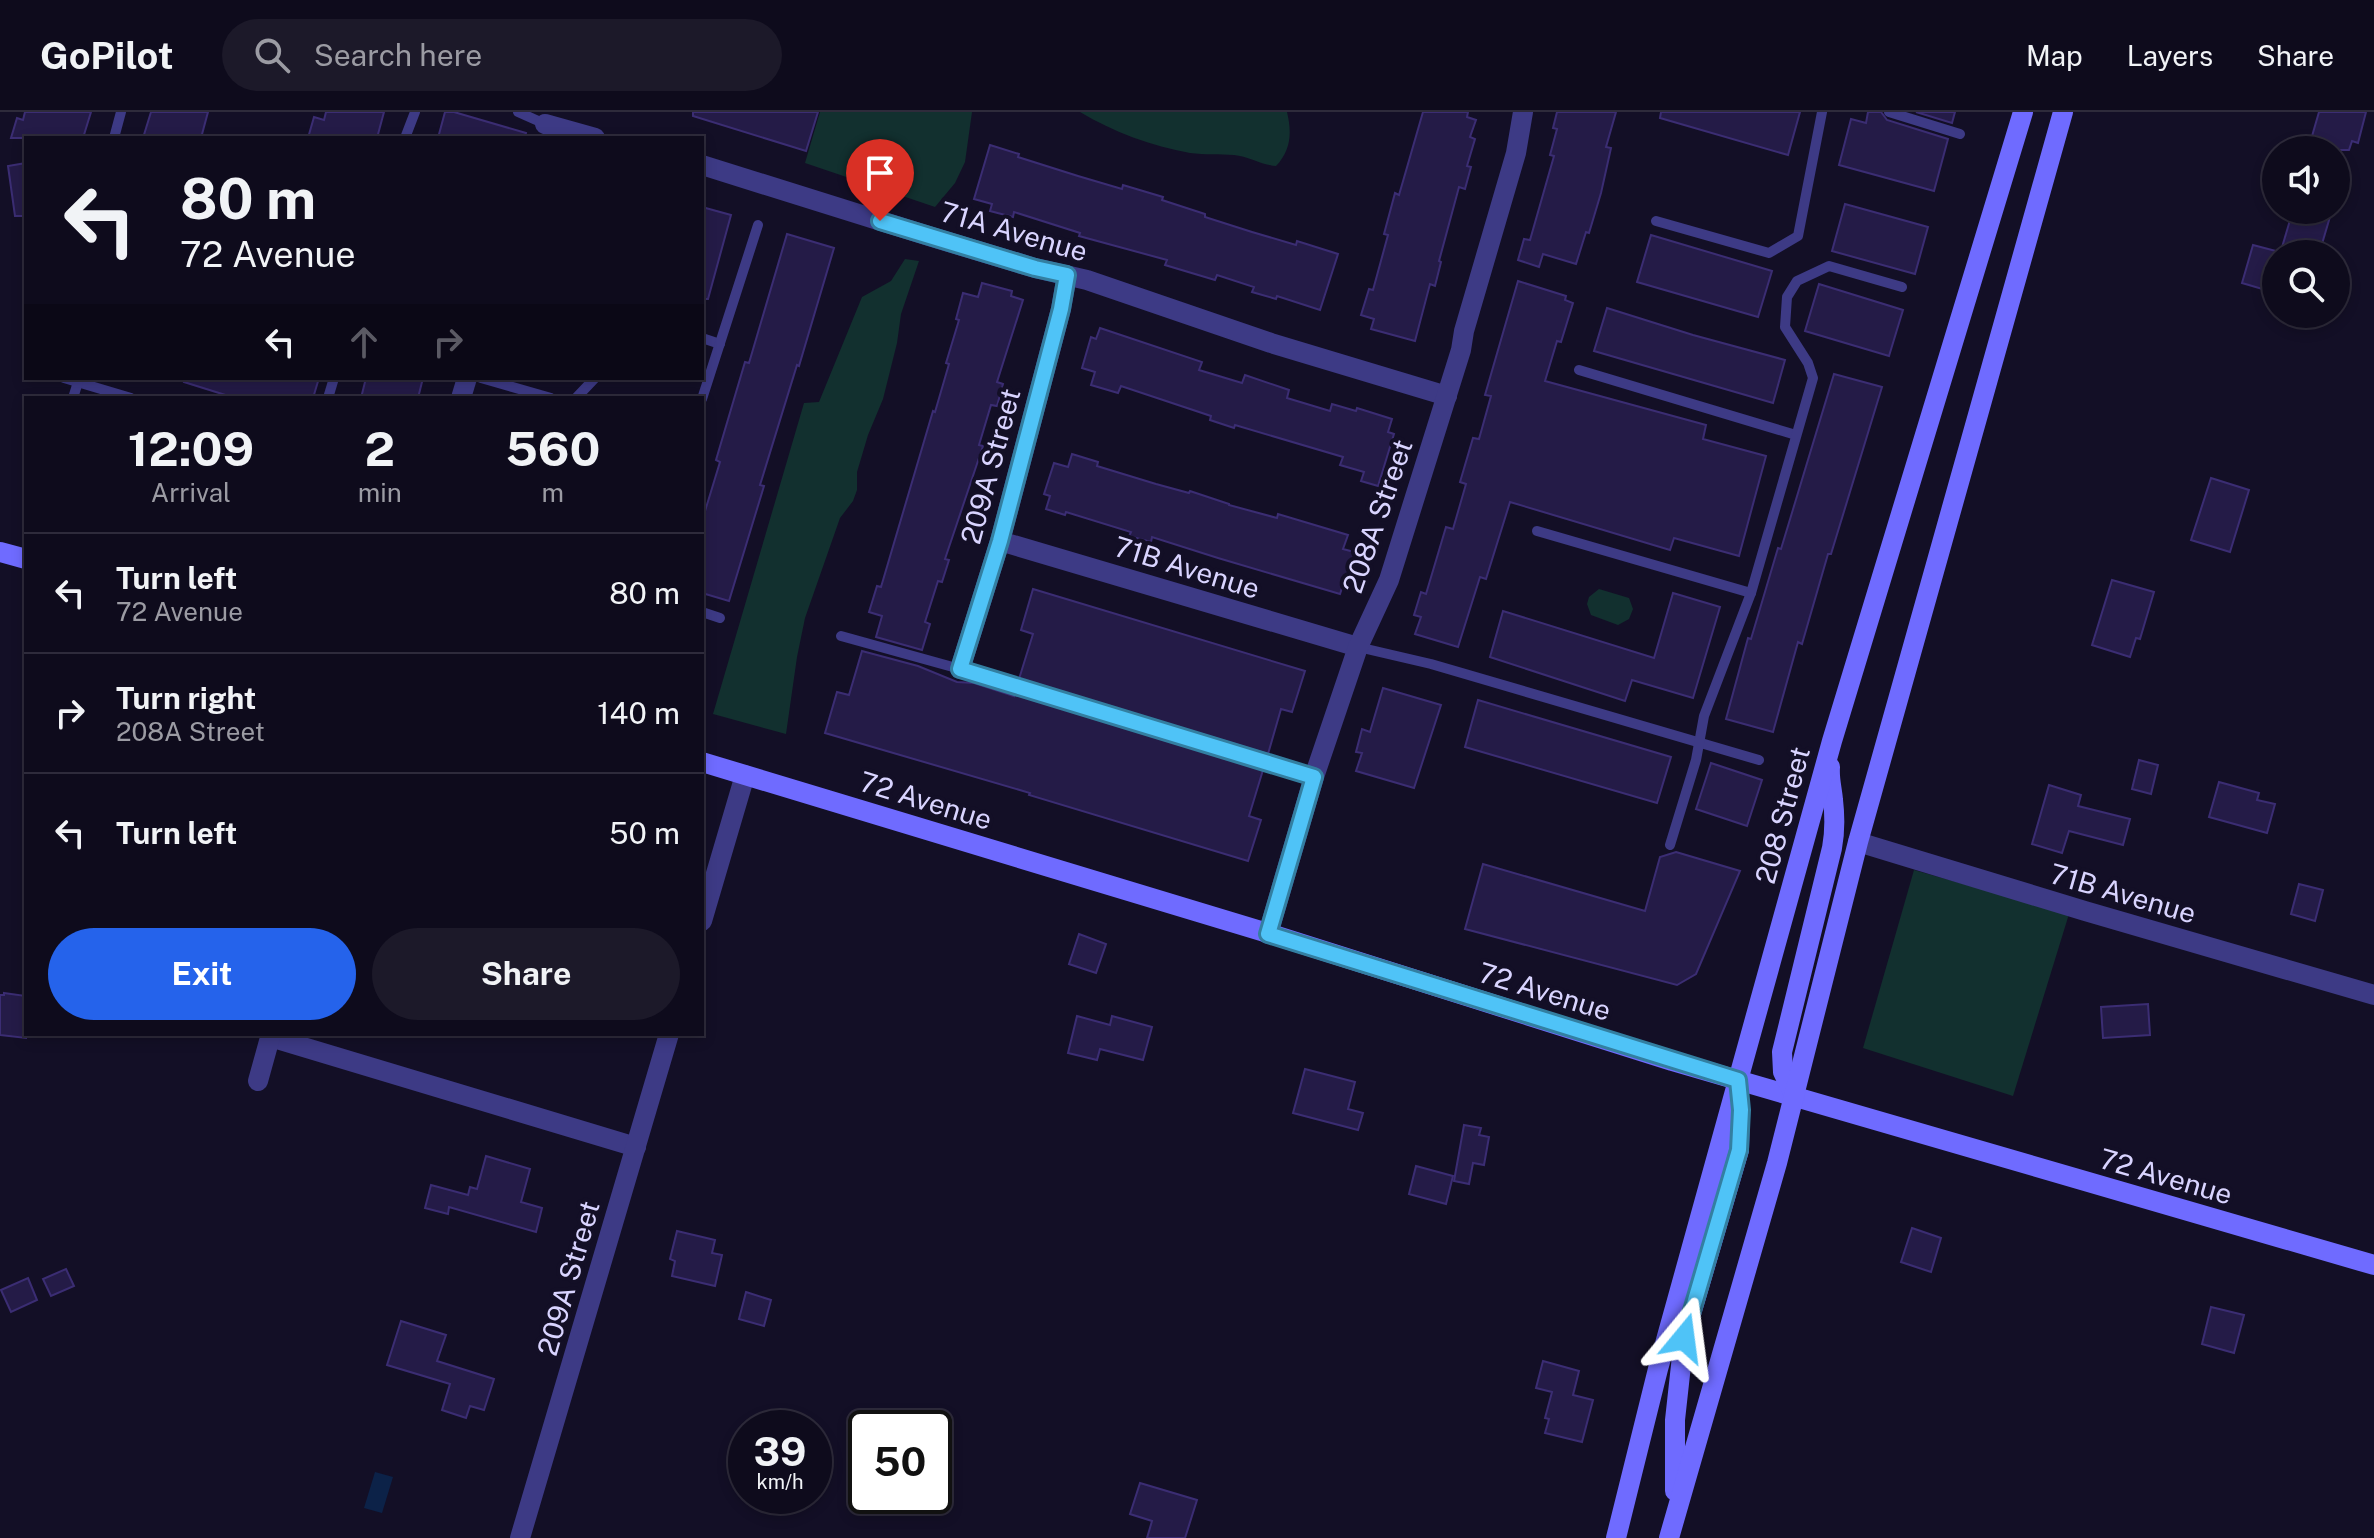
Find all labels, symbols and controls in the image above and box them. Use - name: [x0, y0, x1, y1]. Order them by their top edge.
- search box: [222, 19, 782, 91]
- text: GoPilot: [40, 33, 174, 78]
- icon: search: [250, 33, 294, 77]
- text: Search here: [314, 37, 482, 73]
- text: Map: [2026, 39, 2083, 72]
- text: Layers: [2127, 39, 2213, 72]
- text: Share: [2257, 39, 2334, 72]
- map controls: [2262, 136, 2350, 328]
- button: sound: [2262, 136, 2350, 224]
- pin: [846, 139, 914, 221]
- icon: arrive: [858, 151, 902, 195]
- text: 80 m: [180, 166, 316, 232]
- icon: left: [48, 168, 152, 272]
- street label: 71A Avenue: [937, 194, 1091, 268]
- text: 72 Avenue: [180, 233, 356, 275]
- button: search: [2262, 240, 2350, 328]
- icon: left: [258, 320, 302, 364]
- icon: ahead: [342, 320, 386, 364]
- icon: right: [426, 320, 470, 364]
- street label: 209A Street: [953, 385, 1027, 547]
- text: 12:09: [128, 420, 254, 477]
- text: 2: [364, 420, 395, 477]
- text: 560: [505, 420, 600, 477]
- street label: 208A Street: [1335, 435, 1419, 597]
- text: Arrival: [151, 477, 231, 508]
- text: min: [358, 477, 402, 508]
- text: m: [542, 477, 564, 508]
- street label: 71B Avenue: [1110, 529, 1264, 605]
- text: Turn left: [116, 560, 237, 596]
- icon: left: [48, 571, 92, 615]
- text: 80 m: [609, 575, 680, 611]
- text: 72 Avenue: [116, 596, 243, 627]
- text: Turn right: [116, 680, 256, 716]
- icon: right: [48, 691, 92, 735]
- text: 140 m: [597, 695, 680, 731]
- text: 208A Street: [116, 716, 265, 747]
- street label: 208 Street: [1748, 743, 1816, 887]
- street label: 72 Avenue: [856, 764, 996, 836]
- icon: left: [48, 811, 92, 855]
- text: Turn left: [116, 815, 237, 851]
- text: 50 m: [609, 815, 680, 851]
- street label: 71B Avenue: [2046, 856, 2200, 930]
- button: Exit: [48, 928, 356, 1020]
- button: Share: [372, 928, 680, 1020]
- street label: 72 Avenue: [1475, 955, 1615, 1027]
- street label: 72 Avenue: [2096, 1141, 2236, 1211]
- street label: 209A Street: [530, 1197, 606, 1359]
- position arrow: [1642, 1296, 1726, 1380]
- speed limit sign: 50: [848, 1410, 952, 1514]
- text: 39: [754, 1428, 806, 1475]
- text: km/h: [756, 1470, 804, 1494]

